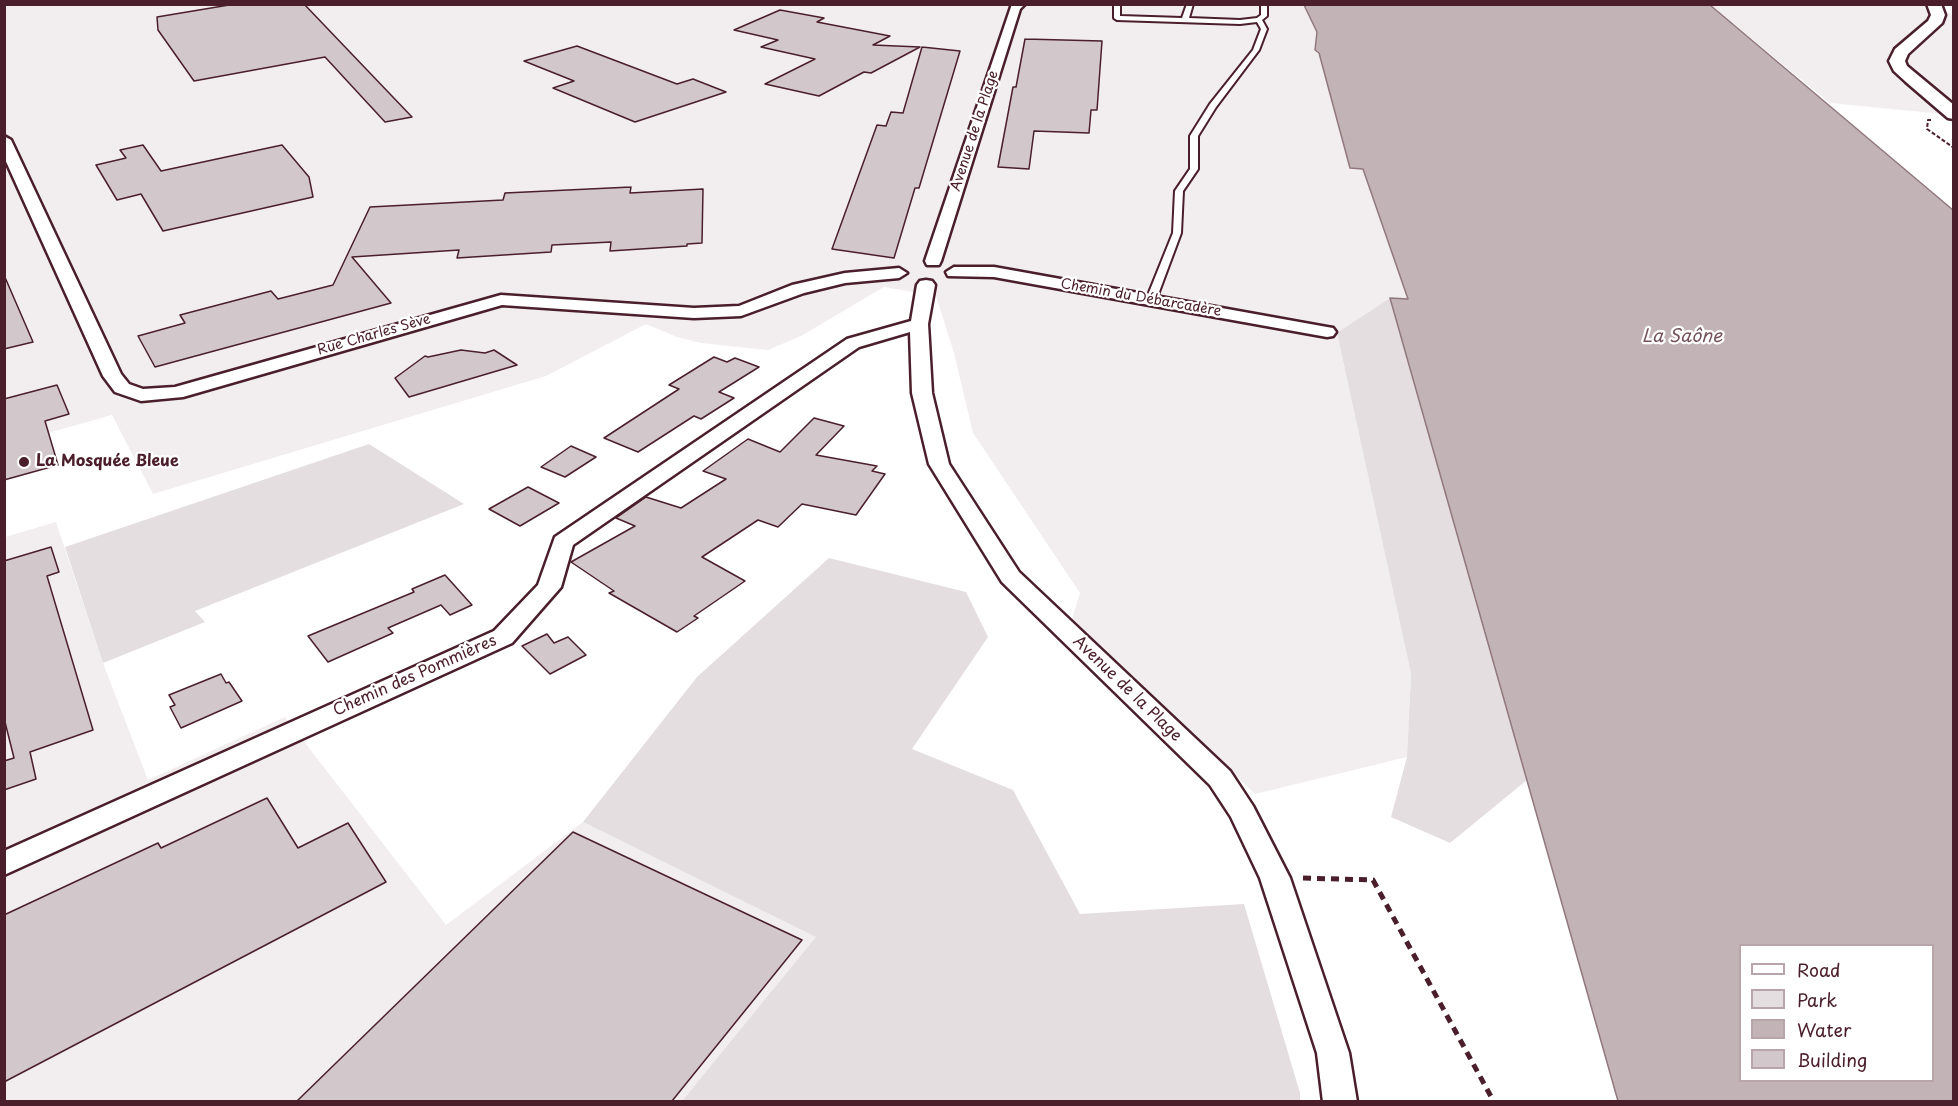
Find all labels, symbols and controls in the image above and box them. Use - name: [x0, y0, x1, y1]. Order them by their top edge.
- street label: Avenue de la Plage: [948, 69, 1002, 193]
- street label: Chemin du Débarcadère: [1059, 276, 1223, 320]
- street label: Rue Charles Sève: [315, 311, 433, 359]
- water label: La Saône: [1642, 326, 1722, 348]
- place label: La Mosquée Bleue: [36, 452, 179, 472]
- marker: La Mosquée Bleue: [17, 455, 31, 469]
- street label: Chemin des Pommières: [330, 631, 500, 721]
- street label: Avenue de la Plage: [1069, 632, 1185, 746]
- legend: [1739, 944, 1934, 1082]
- text: Road: [1797, 956, 1841, 983]
- text: Park: [1797, 986, 1837, 1013]
- text: Water: [1797, 1016, 1851, 1043]
- text: Building: [1797, 1046, 1867, 1073]

